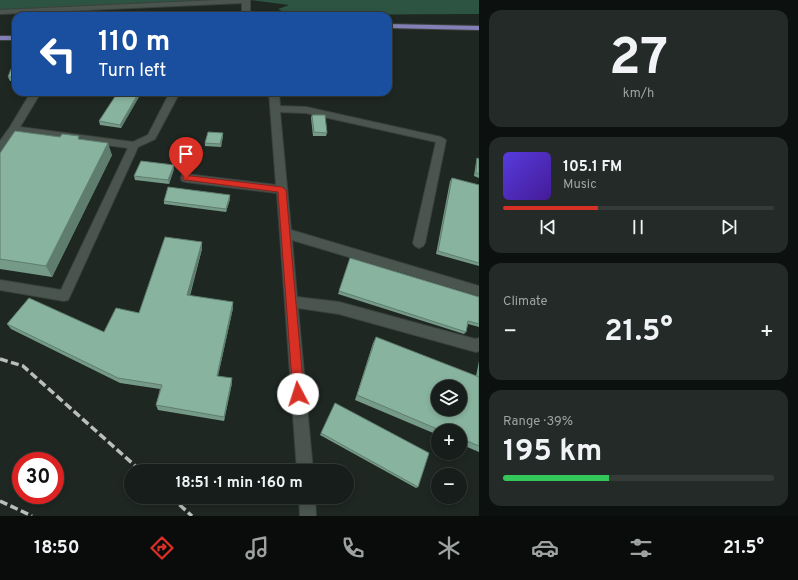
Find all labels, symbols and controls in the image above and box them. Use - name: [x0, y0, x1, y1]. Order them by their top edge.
- text: 110 m: [98, 25, 170, 61]
- text: 27: [609, 27, 668, 93]
- icon: left: [32, 28, 84, 80]
- text: Turn left: [98, 60, 166, 83]
- text: km/h: [623, 86, 654, 102]
- pin: [169, 137, 203, 178]
- icon: arrive: [175, 143, 197, 165]
- text: 105.1 FM: [563, 158, 622, 177]
- text: Music: [563, 177, 597, 193]
- icon: previous: [537, 216, 559, 238]
- icon: pause: [627, 216, 649, 238]
- icon: next: [718, 216, 740, 238]
- text: Climate: [503, 294, 548, 310]
- text: 21.5°: [604, 314, 673, 351]
- text: −: [503, 319, 517, 346]
- text: +: [760, 319, 774, 346]
- position arrow: [277, 373, 319, 415]
- map controls: [431, 380, 467, 504]
- button: layers: [431, 380, 467, 416]
- text: Range · 39%: [503, 414, 573, 430]
- button: +: [431, 424, 467, 460]
- text: 195 km: [503, 434, 602, 471]
- speed limit sign: 30: [12, 452, 64, 504]
- button: −: [431, 468, 467, 504]
- text: 18:51 · 1 min · 160 m: [175, 474, 303, 493]
- icon: directions: [148, 534, 176, 562]
- icon: music: [243, 534, 271, 562]
- icon: phone: [339, 534, 367, 562]
- icon: climate: [435, 534, 463, 562]
- icon: car: [531, 534, 559, 562]
- icon: filters: [627, 534, 655, 562]
- text: 18:50: [34, 537, 80, 560]
- text: 21.5°: [723, 537, 764, 560]

